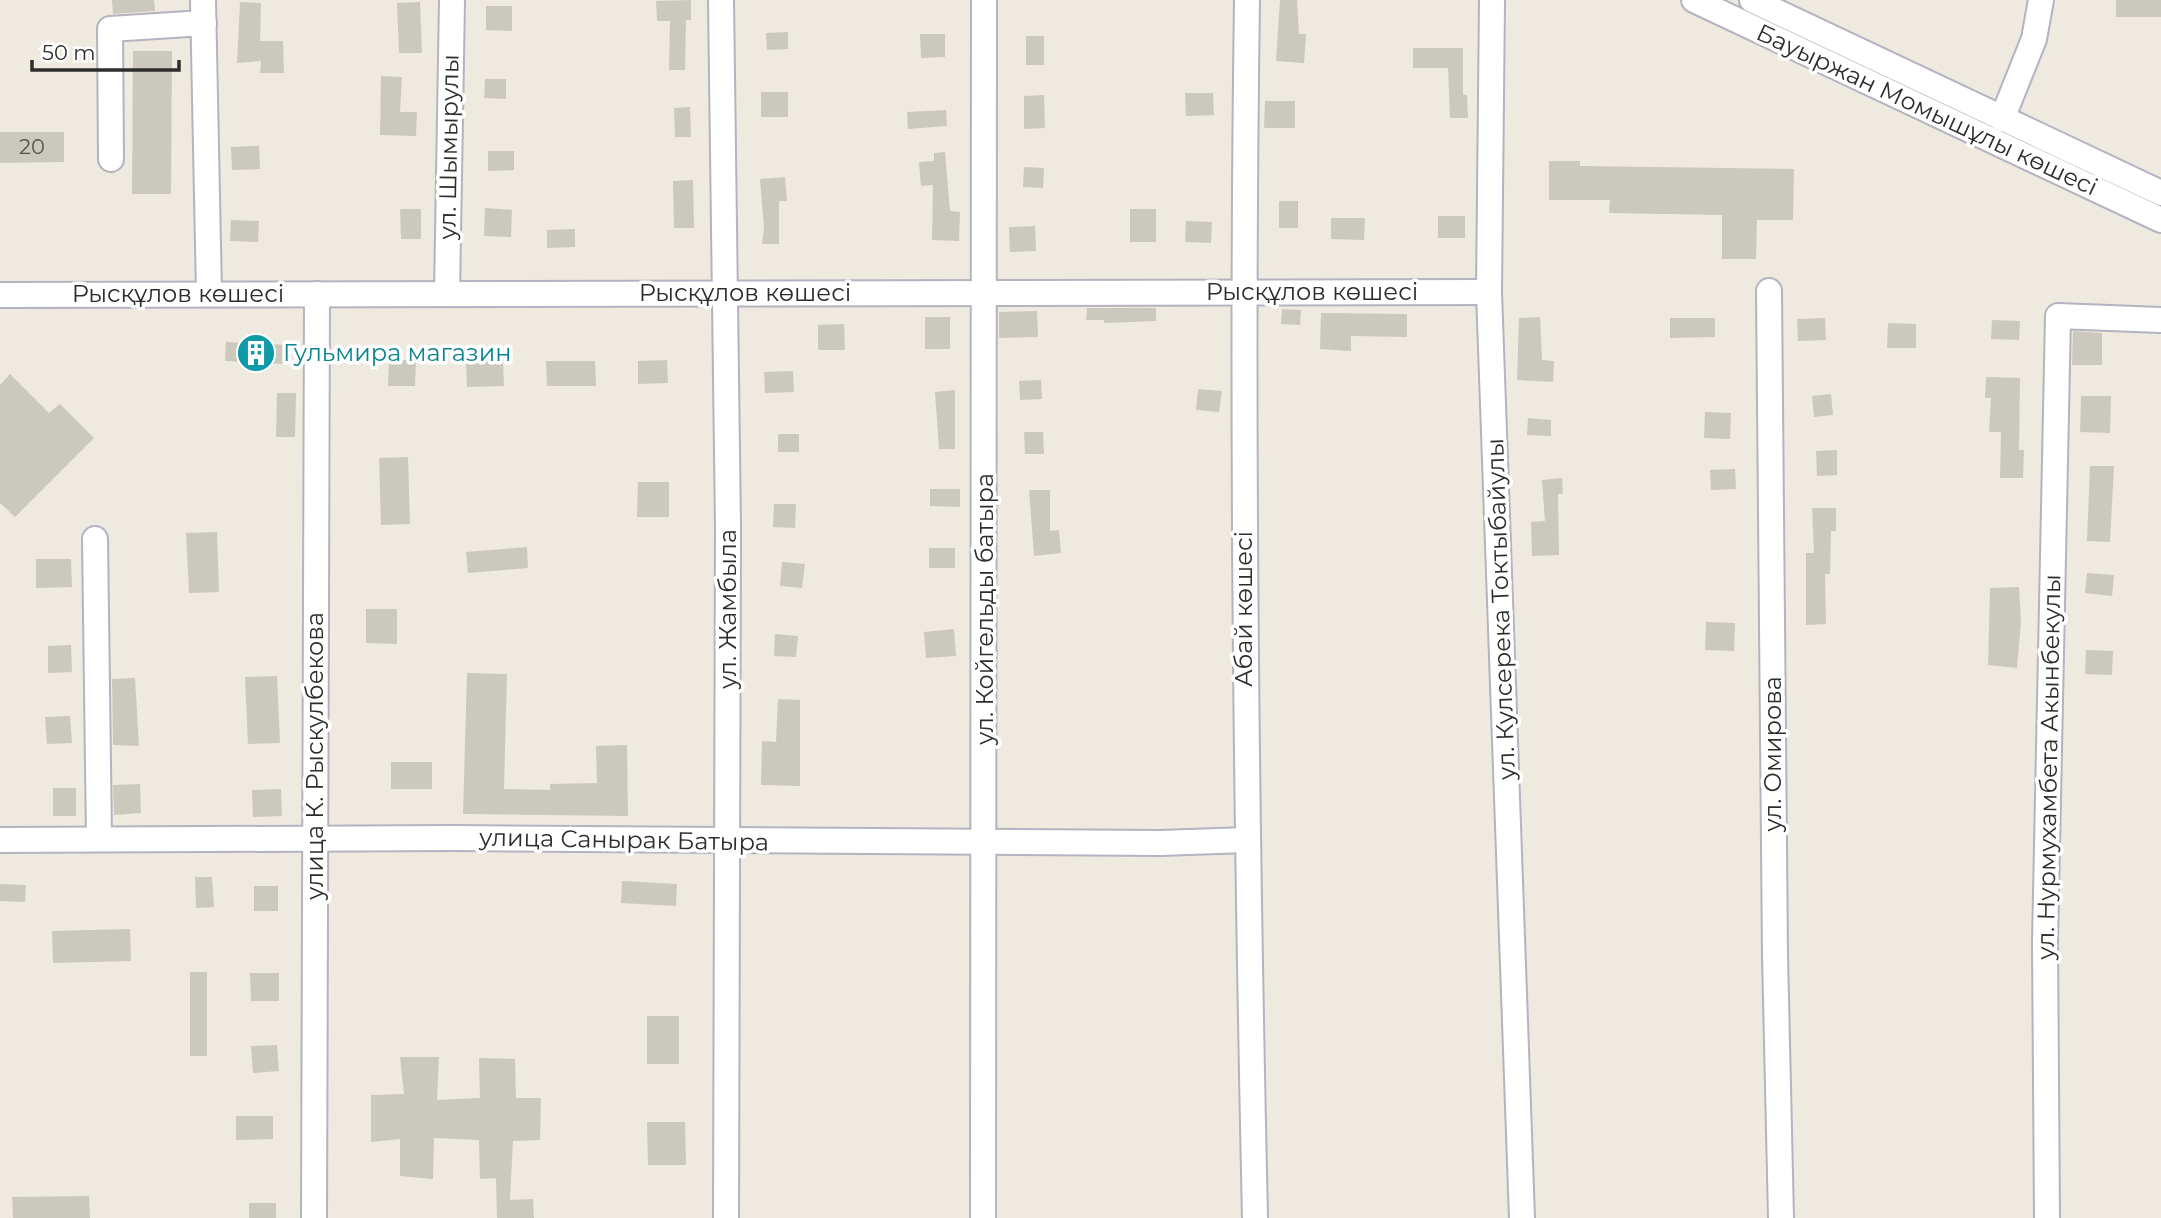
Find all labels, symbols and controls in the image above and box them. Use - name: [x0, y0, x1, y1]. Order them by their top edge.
- street label: Бауыржан Момышұлы көшесі: [1752, 18, 2103, 202]
- scale bar: [32, 28, 178, 72]
- text: 50 m: [42, 40, 96, 65]
- street label: ул. Шымырулы: [432, 54, 465, 241]
- house number: 20: [19, 134, 45, 159]
- street label: Рысқұлов көшесі: [1206, 277, 1418, 306]
- street label: Рысқұлов көшесі: [639, 278, 851, 307]
- street label: Рысқұлов көшесі: [72, 279, 284, 308]
- building icon: Гульмира магазин: [235, 332, 277, 374]
- place label: Гульмира магазин: [283, 338, 511, 367]
- street label: ул. Кулсерека Токтыбайулы: [1480, 438, 1521, 781]
- street label: ул. Койгельды батыра: [970, 473, 999, 746]
- street label: ул. Жамбыла: [713, 529, 742, 690]
- street label: Абай көшесі: [1229, 531, 1258, 687]
- street label: ул. Нурмухамбета Акынбекулы: [2031, 574, 2066, 961]
- street label: улица К. Рыскулбекова: [300, 612, 329, 901]
- street label: ул. Омирова: [1758, 676, 1787, 833]
- street label: улица Санырак Батыра: [478, 822, 769, 857]

